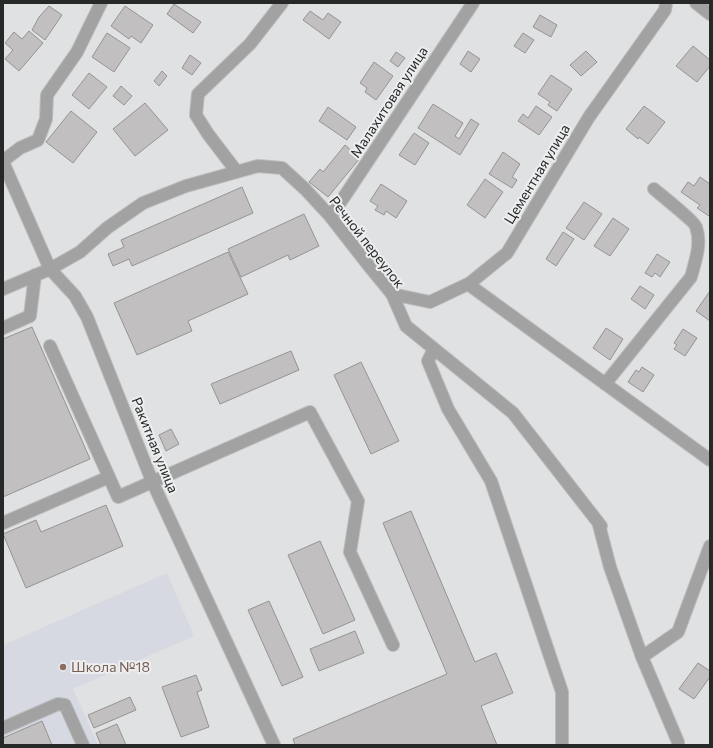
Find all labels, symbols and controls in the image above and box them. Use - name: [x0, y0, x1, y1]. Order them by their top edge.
- street label: Малахитовая улица: [346, 43, 431, 161]
- street label: Цементная улица: [500, 121, 573, 227]
- street label: Речной переулок: [326, 192, 409, 291]
- street label: Ракитная улица: [129, 394, 182, 495]
- place label: Школа №18: [71, 658, 150, 675]
- marker: Школа №18: [58, 662, 68, 672]

